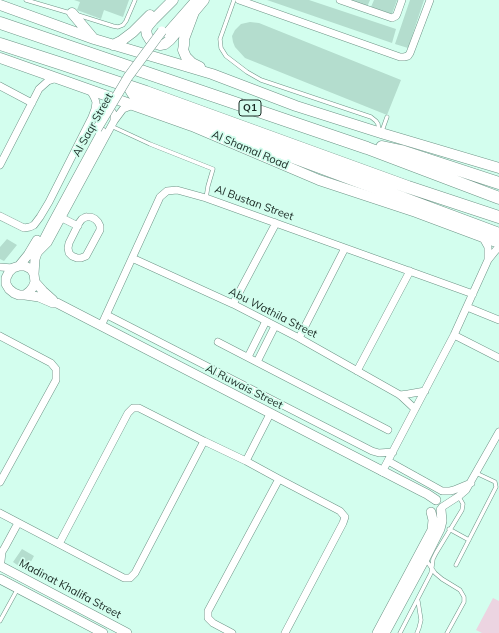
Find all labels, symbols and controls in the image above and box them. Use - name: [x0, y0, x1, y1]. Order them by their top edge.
- street label: Al Saqr Street: [70, 91, 116, 159]
- road number: Q1: [239, 100, 261, 116]
- street label: Al Shamal Road: [210, 128, 290, 172]
- street label: Al Bustan Street: [213, 183, 295, 223]
- street label: Abu Wathila Street: [227, 285, 319, 341]
- street label: Al Ruwais Street: [203, 362, 285, 412]
- street label: Madinat Khalifa Street: [17, 556, 123, 622]

